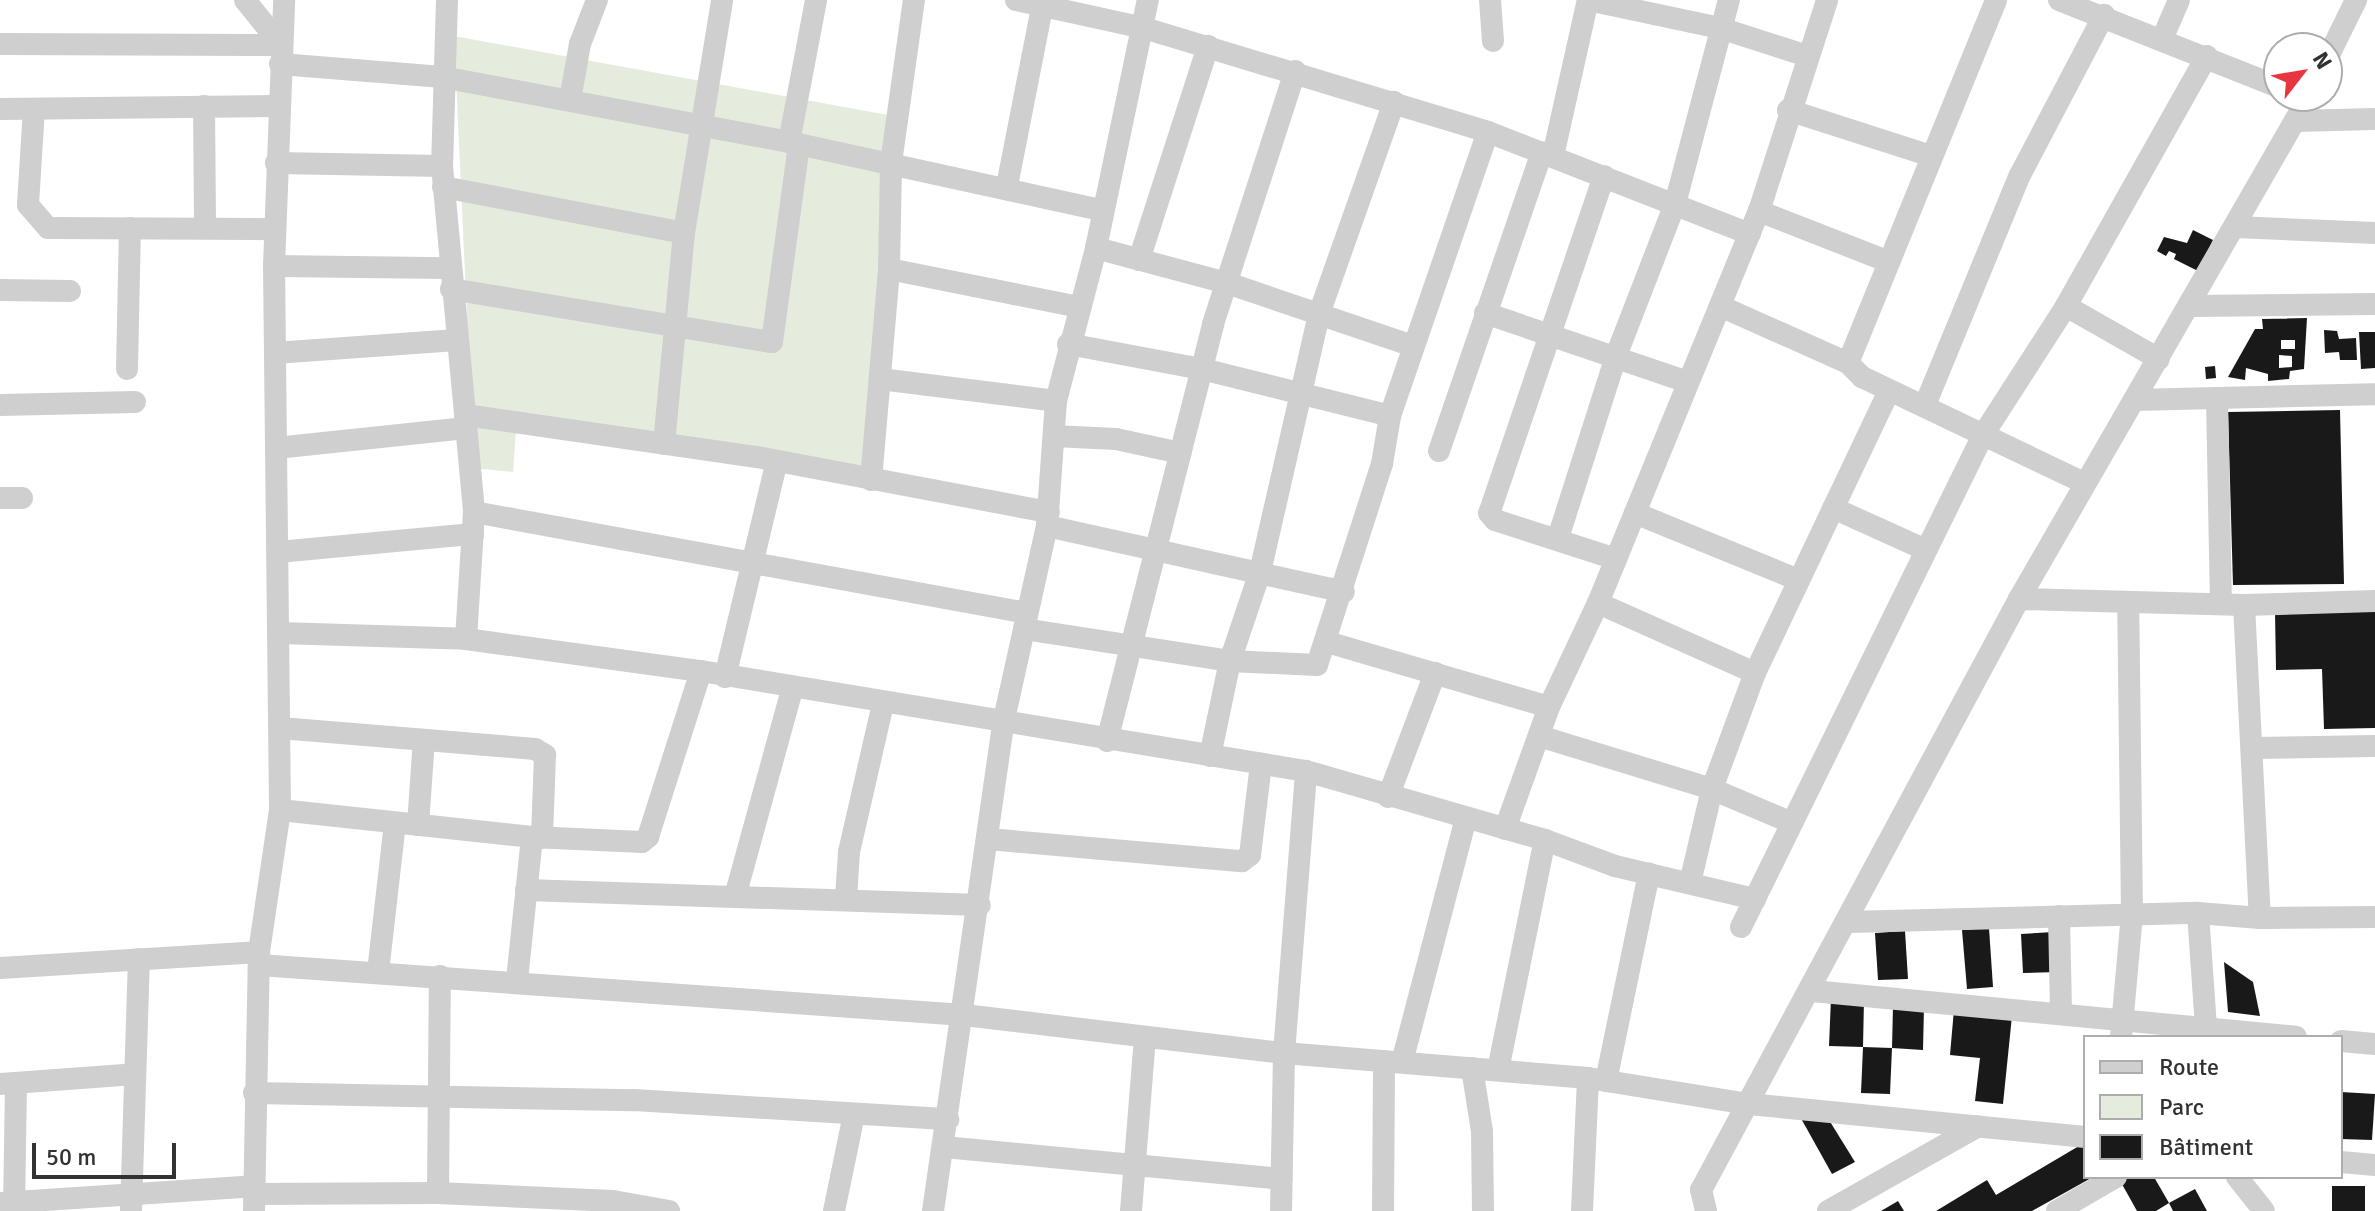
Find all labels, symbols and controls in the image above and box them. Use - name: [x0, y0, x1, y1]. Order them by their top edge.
- north arrow: [2263, 32, 2343, 112]
- text: N: [2307, 47, 2338, 74]
- legend: [2083, 1035, 2343, 1179]
- text: Route: [2159, 1052, 2219, 1082]
- text: Parc: [2159, 1092, 2204, 1122]
- scale bar: [36, 1127, 180, 1177]
- text: Bâtiment: [2159, 1132, 2253, 1162]
- text: 50 m: [46, 1142, 96, 1172]

